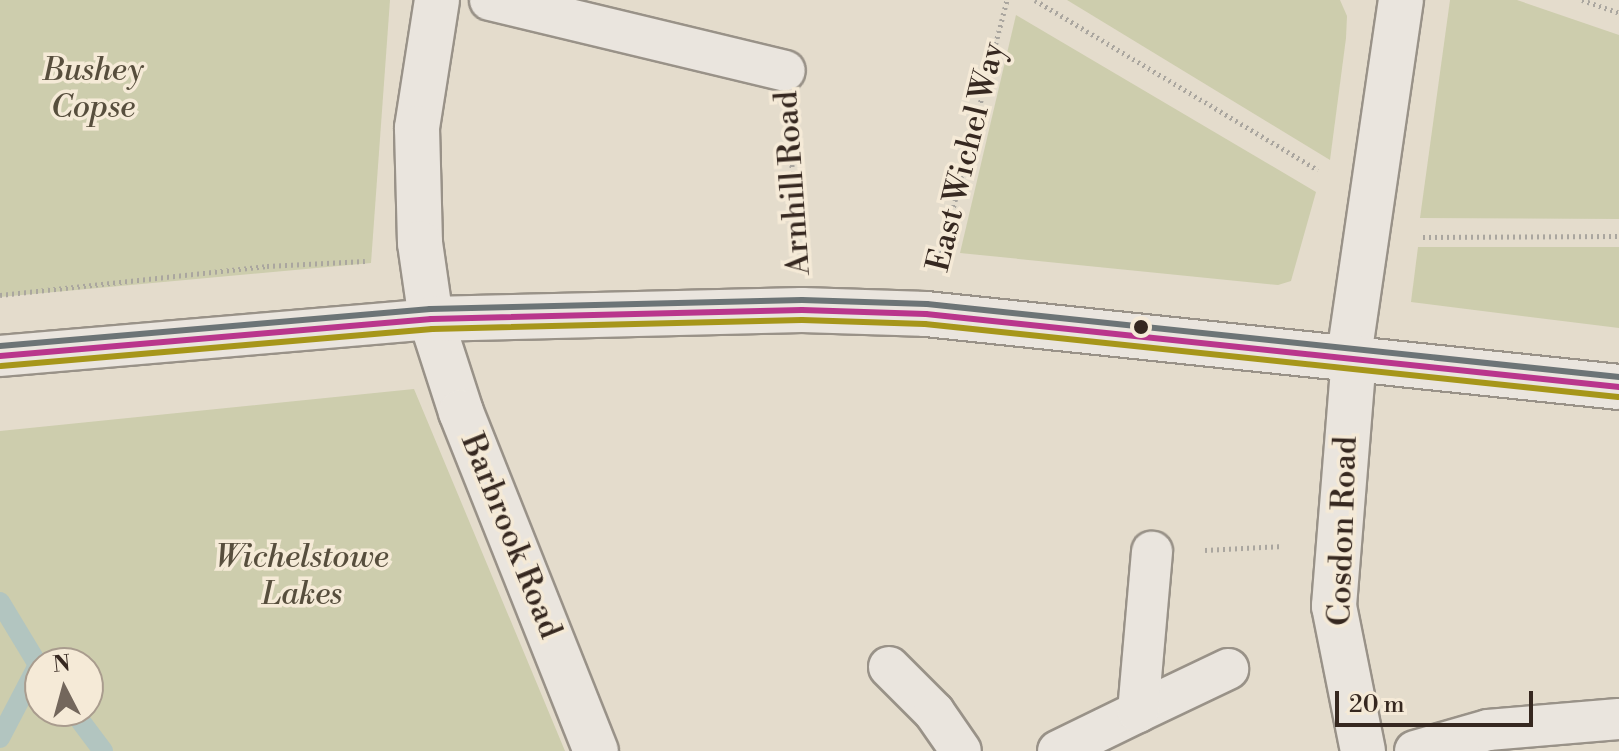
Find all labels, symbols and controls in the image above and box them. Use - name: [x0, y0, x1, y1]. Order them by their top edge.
- street label: East Wichel Way: [919, 39, 1013, 275]
- park label: Bushey Copse: [42, 52, 144, 127]
- street label: Arnhill Road: [767, 90, 819, 276]
- unlabelled marker: [1133, 319, 1149, 335]
- street label: Barbrook Road: [452, 428, 570, 644]
- street label: Cosdon Road: [1320, 435, 1366, 627]
- park label: Wichelstowe Lakes: [215, 539, 389, 614]
- north arrow: [24, 647, 104, 727]
- text: N: [52, 650, 72, 679]
- scale bar: [1339, 675, 1537, 725]
- text: 20 m: [1349, 690, 1405, 720]

